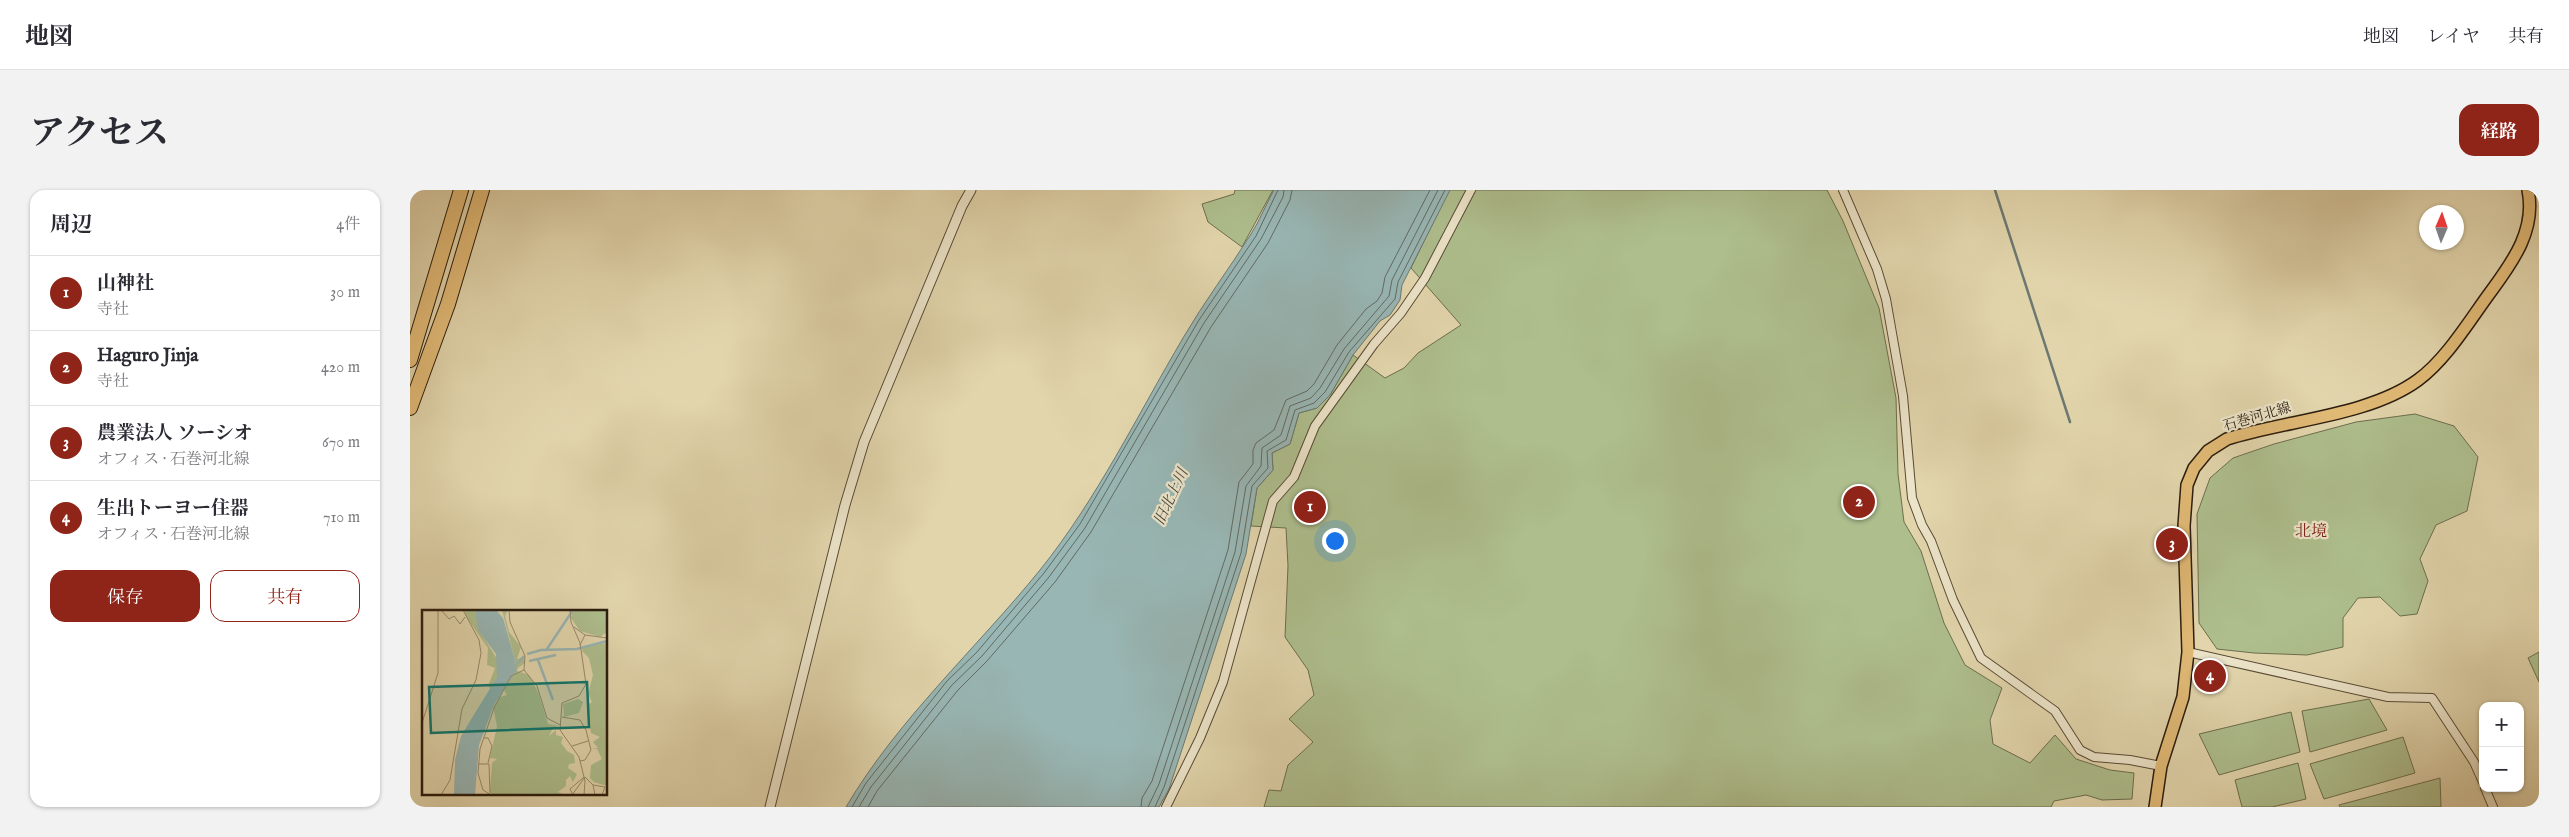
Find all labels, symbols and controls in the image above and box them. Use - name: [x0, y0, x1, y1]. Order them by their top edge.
- text: 地図: [25, 22, 73, 53]
- text: 地図: [2363, 26, 2399, 49]
- text: レイヤ: [2427, 26, 2480, 49]
- text: 共有: [2508, 26, 2544, 49]
- button: 経路: [2459, 104, 2539, 156]
- text: アクセス: [30, 112, 169, 157]
- north arrow: [2419, 205, 2464, 250]
- text: 周辺: [50, 212, 92, 239]
- text: 4件: [336, 215, 360, 235]
- text: 山神社: [97, 272, 154, 296]
- text: 1: [63, 283, 69, 303]
- text: 30 m: [330, 283, 360, 303]
- text: 寺社: [97, 300, 129, 320]
- text: Haguro Jinja: [97, 344, 199, 368]
- text: 2: [62, 358, 70, 378]
- text: 420 m: [321, 358, 360, 378]
- text: 寺社: [97, 372, 129, 392]
- street label: 石巻河北線: [2221, 399, 2293, 435]
- text: 農業法人 ソーシオ: [97, 422, 253, 446]
- text: 3: [63, 433, 69, 453]
- text: 670 m: [322, 433, 360, 453]
- text: オフィス · 石巻河北線: [97, 450, 250, 470]
- water label: 旧北上川: [1150, 464, 1193, 528]
- pin: 2: [1843, 483, 1875, 521]
- pin: 1: [1294, 488, 1326, 526]
- text: 生出トーヨー住器: [97, 497, 249, 521]
- text: 4: [62, 508, 70, 528]
- text: 710 m: [323, 508, 360, 528]
- district label: 北境: [2295, 522, 2327, 542]
- text: オフィス · 石巻河北線: [97, 525, 250, 545]
- pin: 3: [2156, 525, 2188, 563]
- your location: [1322, 528, 1348, 554]
- button: 保存: [50, 570, 200, 622]
- button: 共有: [210, 570, 360, 622]
- inset map: [422, 610, 608, 794]
- pin: 4: [2194, 657, 2226, 695]
- map controls: [2479, 702, 2524, 792]
- button: +: [2479, 702, 2524, 747]
- button: −: [2479, 747, 2524, 792]

